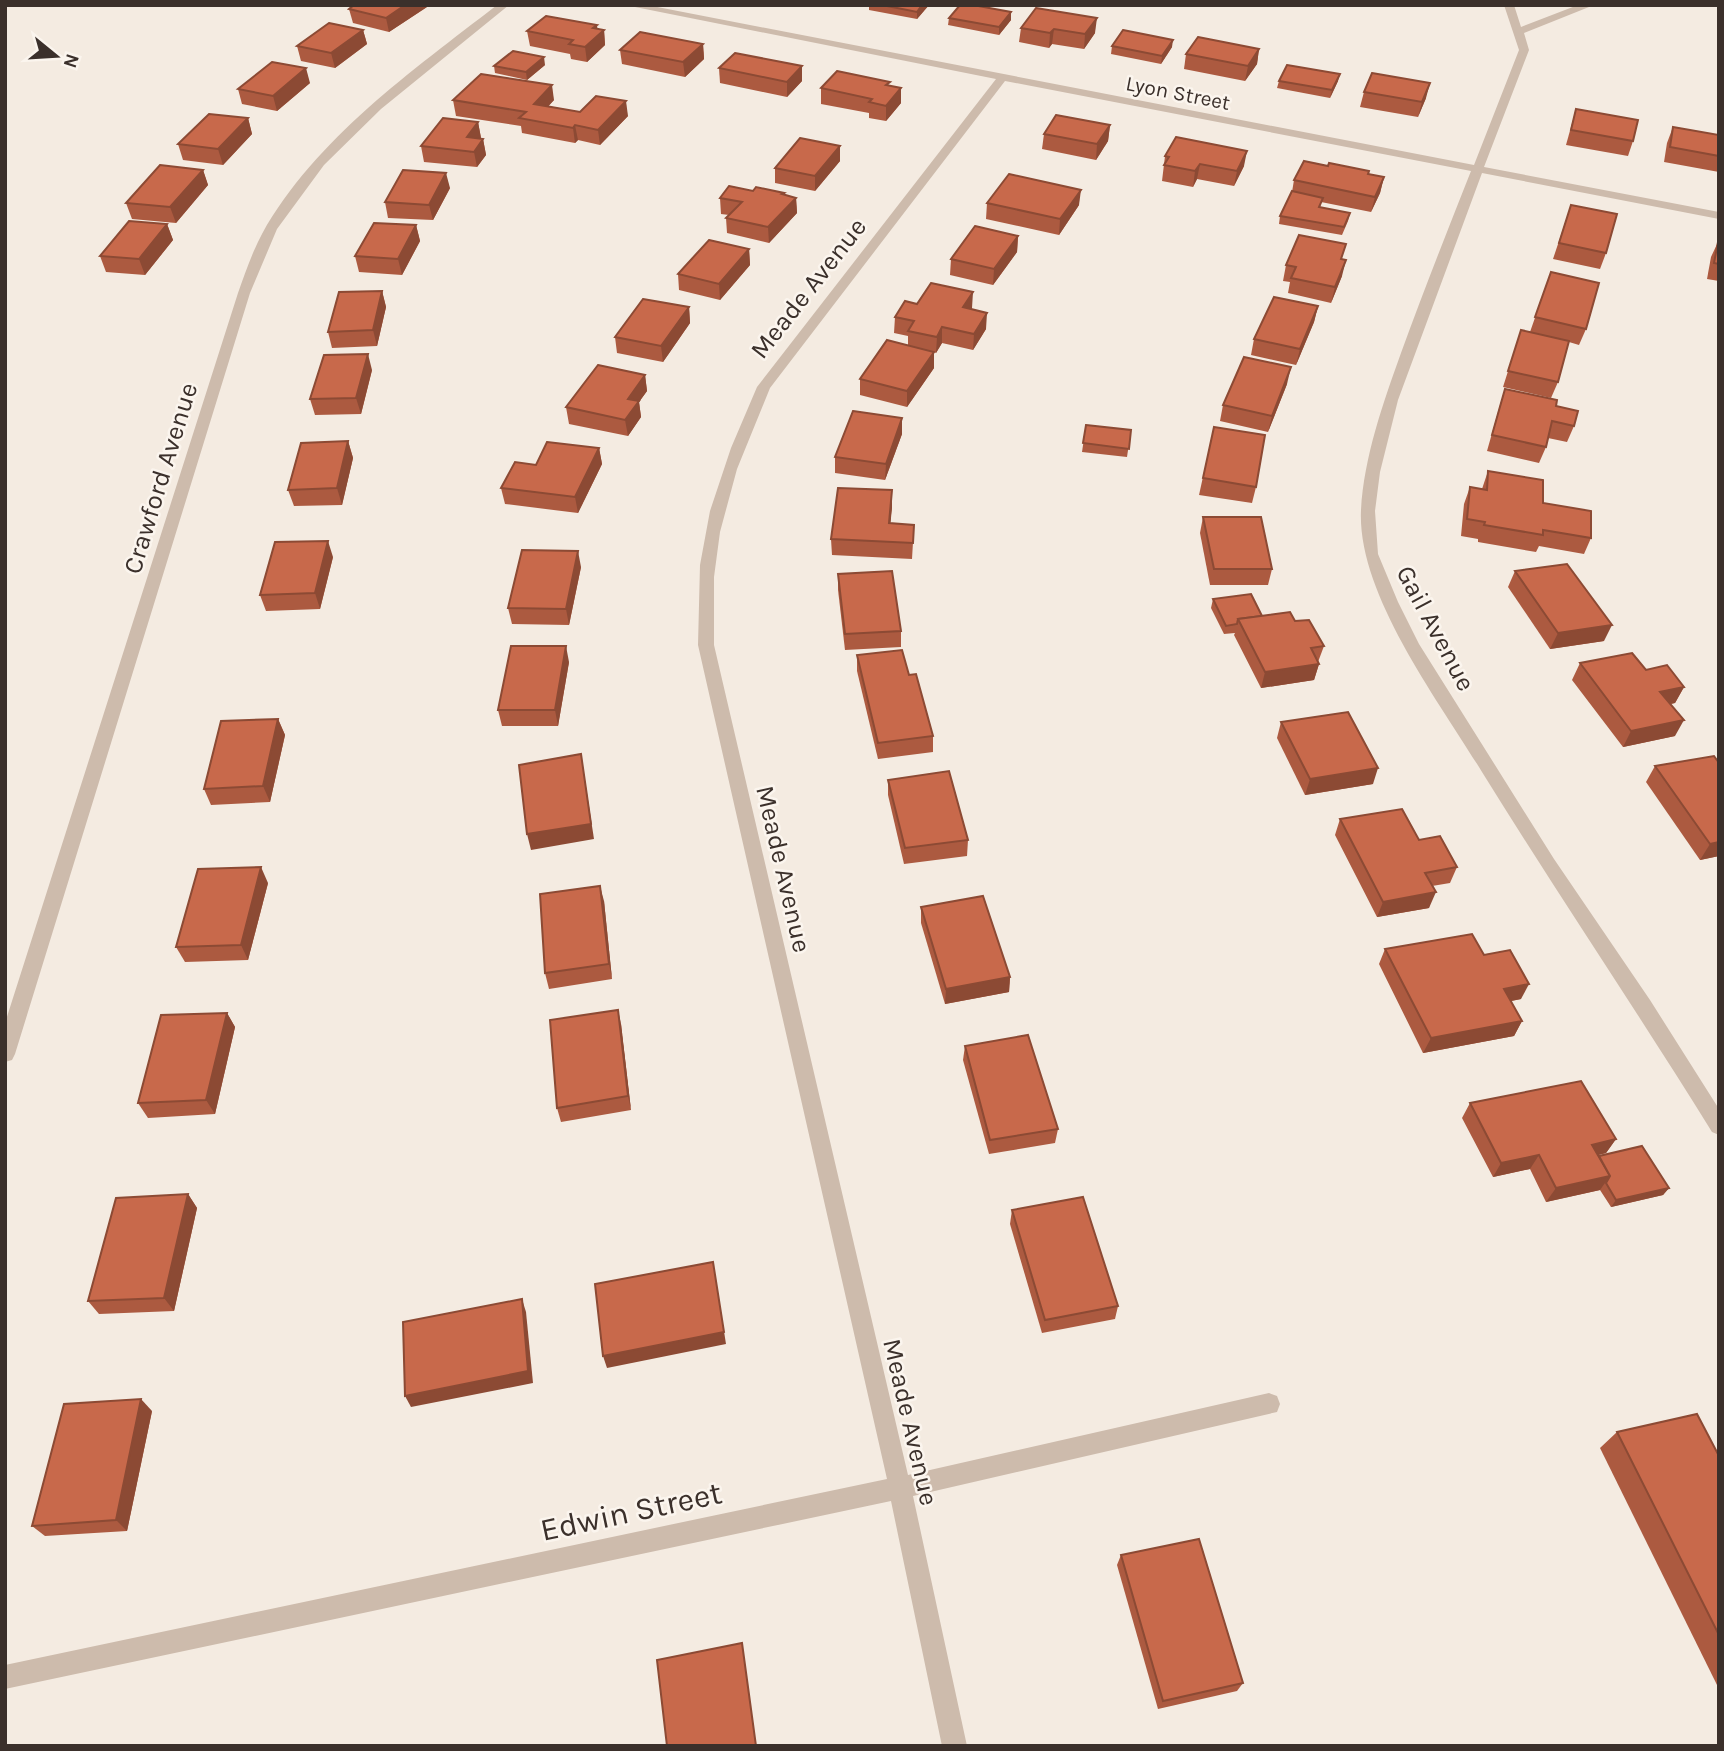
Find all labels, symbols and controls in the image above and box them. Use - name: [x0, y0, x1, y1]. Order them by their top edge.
- north arrow: [21, 21, 91, 91]
- text: N: [59, 51, 84, 71]
- street label: Lyon Street: [1124, 71, 1232, 115]
- street label: Meade Avenue: [744, 212, 873, 365]
- street label: Crawford Avenue: [117, 379, 204, 577]
- street label: Gail Avenue: [1390, 560, 1482, 696]
- street label: Meade Avenue: [749, 783, 818, 956]
- street label: Meade Avenue: [876, 1336, 945, 1509]
- street label: Edwin Street: [537, 1474, 725, 1549]

